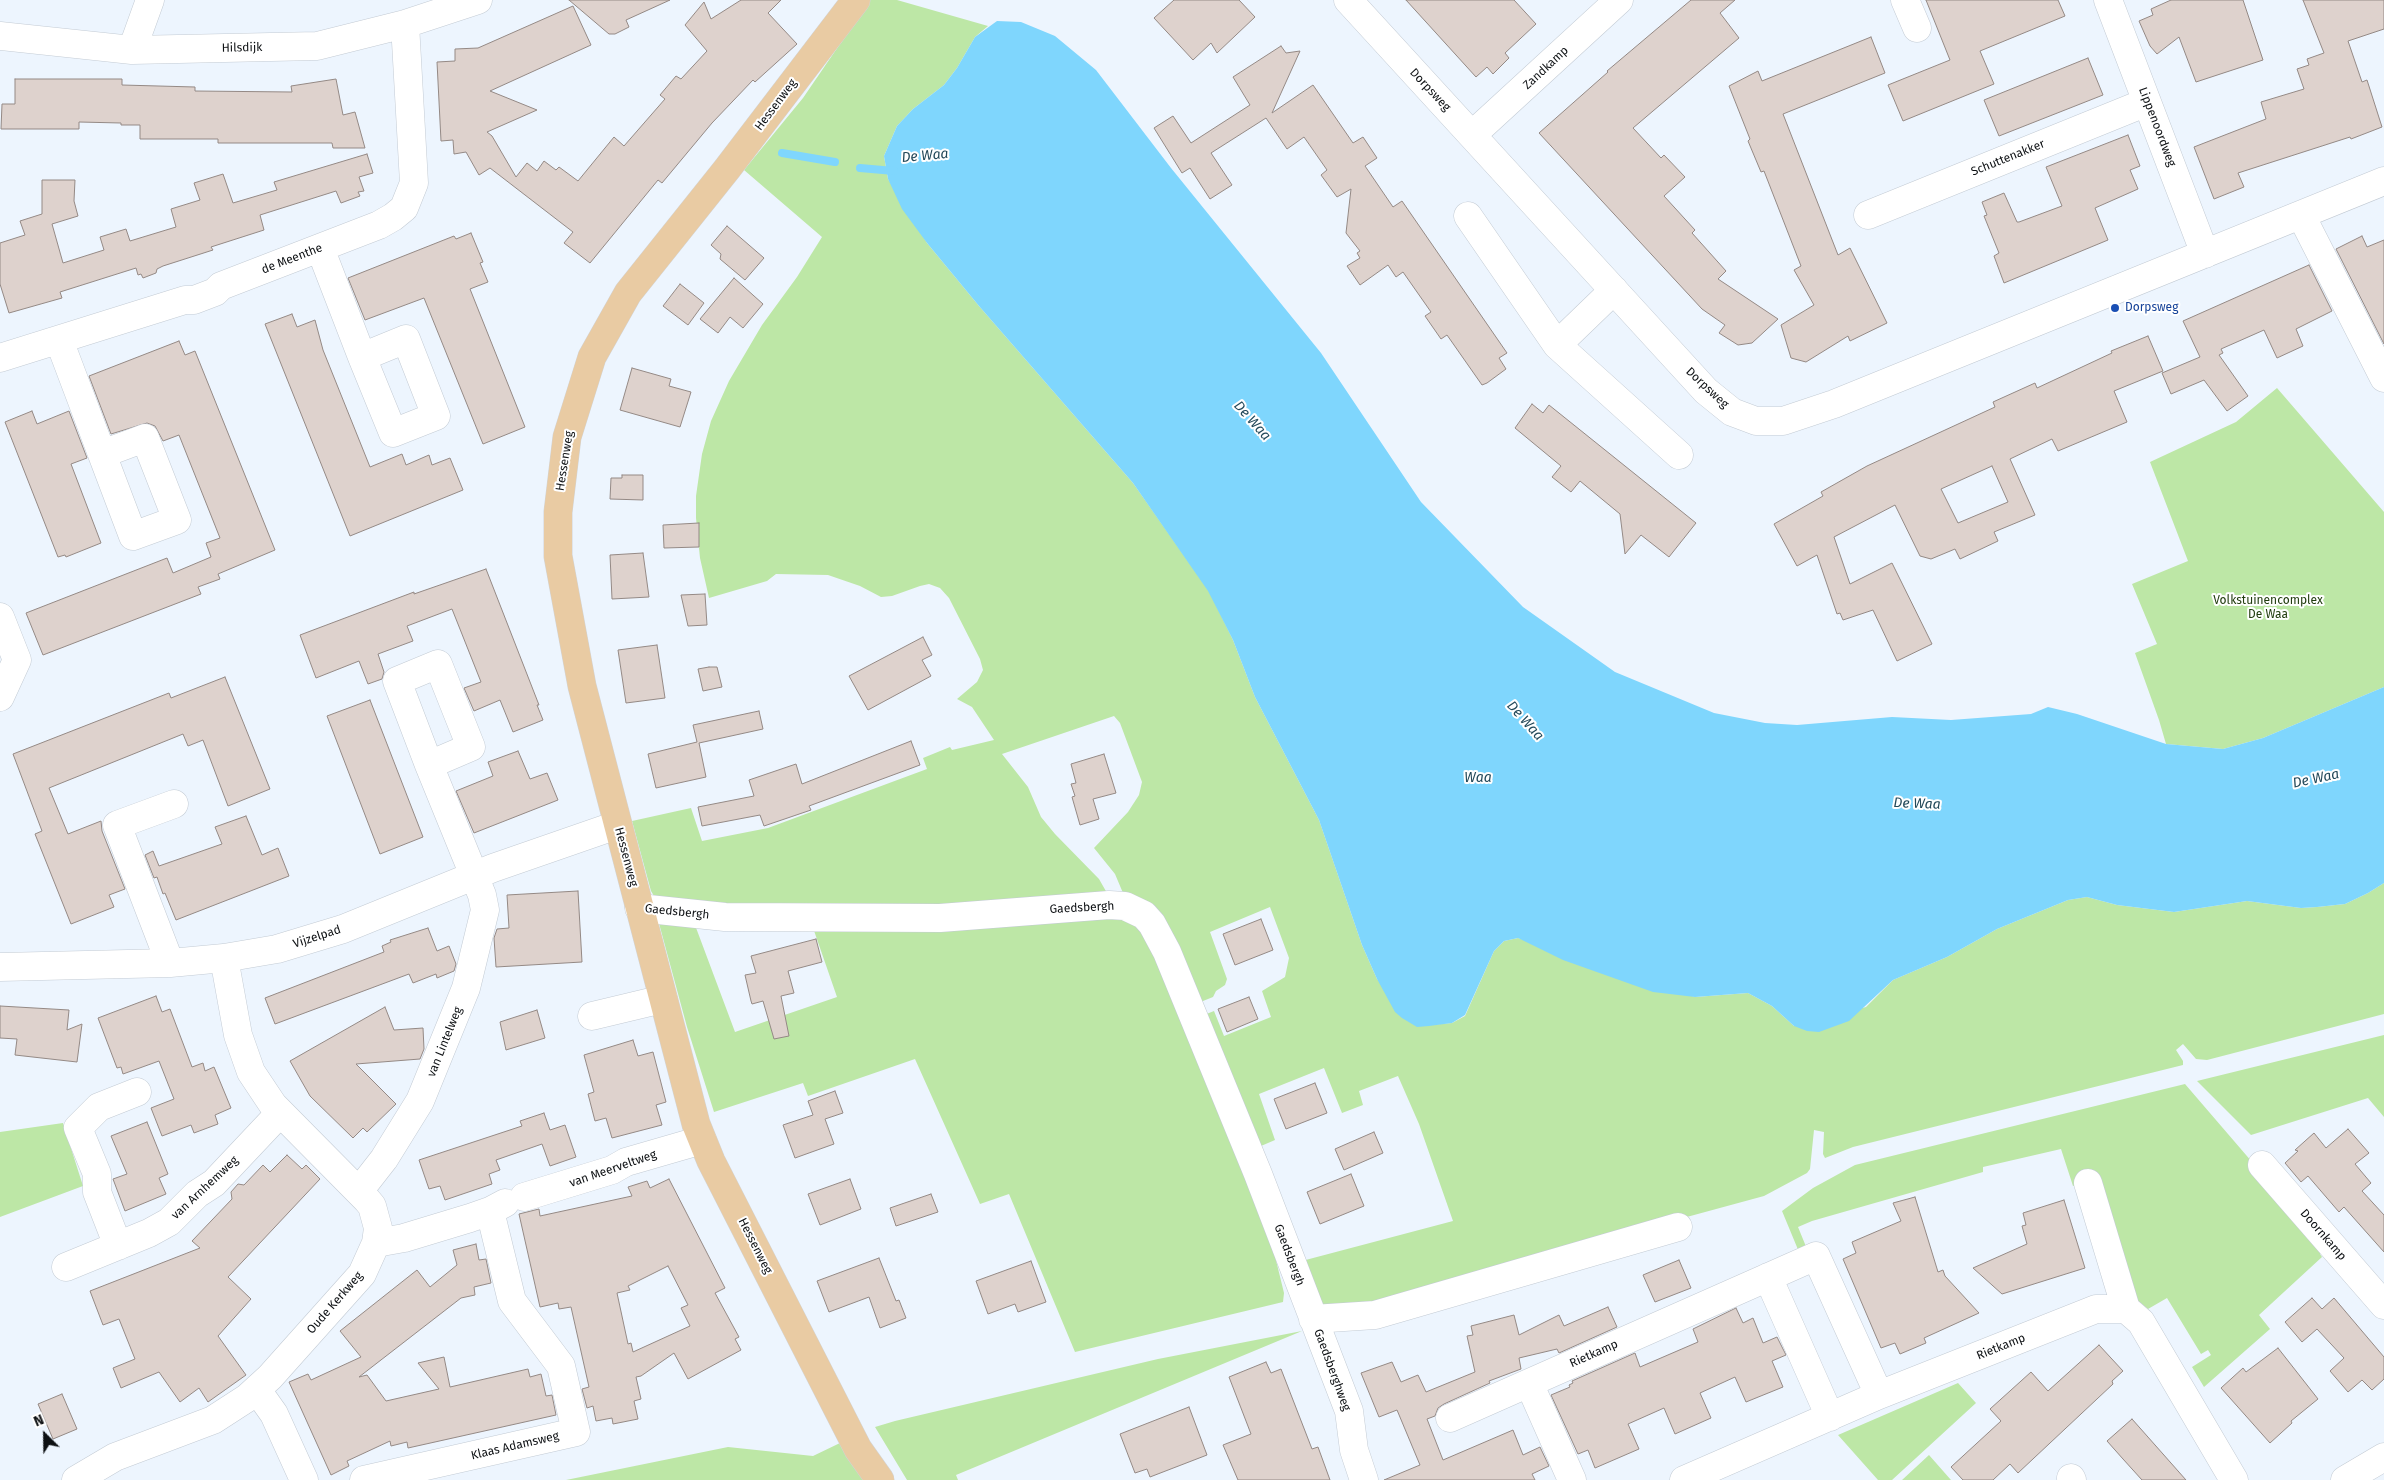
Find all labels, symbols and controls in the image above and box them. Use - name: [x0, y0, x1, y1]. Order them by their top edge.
- street label: Hilsdijk: [222, 40, 262, 56]
- street label: Zandkamp: [1520, 43, 1572, 93]
- street label: Dorpsweg: [1407, 66, 1453, 114]
- street label: Hessenweg: [752, 76, 800, 134]
- street label: Lippenoordweg: [2135, 85, 2179, 169]
- street label: Schuttenakker: [1969, 137, 2047, 179]
- water label: De Waa: [901, 146, 949, 166]
- street label: de Meenthe: [259, 241, 325, 277]
- place label: Dorpsweg: [2125, 301, 2178, 315]
- marker: Dorpsweg: [2109, 302, 2121, 314]
- street label: Dorpsweg: [1683, 365, 1731, 411]
- water label: De Waa: [1230, 398, 1274, 444]
- street label: Hessenweg: [553, 430, 577, 492]
- park label: Volkstuinencomplex De Waa: [2213, 594, 2323, 622]
- water label: De Waa: [1503, 698, 1547, 744]
- water label: De Waa: [2291, 766, 2341, 792]
- water label: Waa: [1464, 770, 1492, 786]
- water label: De Waa: [1893, 795, 1941, 813]
- street label: Hessenweg: [611, 826, 641, 888]
- street label: Gaedsbergh: [1049, 899, 1115, 917]
- street label: Gaedsbergh: [644, 901, 710, 923]
- street label: Vijzelpad: [291, 923, 343, 951]
- street label: van Lintelweg: [424, 1005, 466, 1079]
- street label: van Meerveltweg: [568, 1147, 658, 1191]
- street label: van Arnhemweg: [169, 1153, 241, 1223]
- street label: Doornkamp: [2297, 1206, 2349, 1264]
- street label: Hessenweg: [735, 1216, 775, 1276]
- street label: Gaedsbergh: [1271, 1222, 1307, 1288]
- street label: Oude Kerkweg: [304, 1269, 366, 1337]
- street label: Gaedsberghweg: [1310, 1327, 1354, 1413]
- street label: Rietkamp: [1974, 1331, 2028, 1363]
- street label: Rietkamp: [1568, 1337, 1620, 1371]
- north arrow: [20, 1410, 70, 1460]
- text: N: [31, 1411, 47, 1430]
- street label: Klaas Adamsweg: [470, 1429, 560, 1463]

